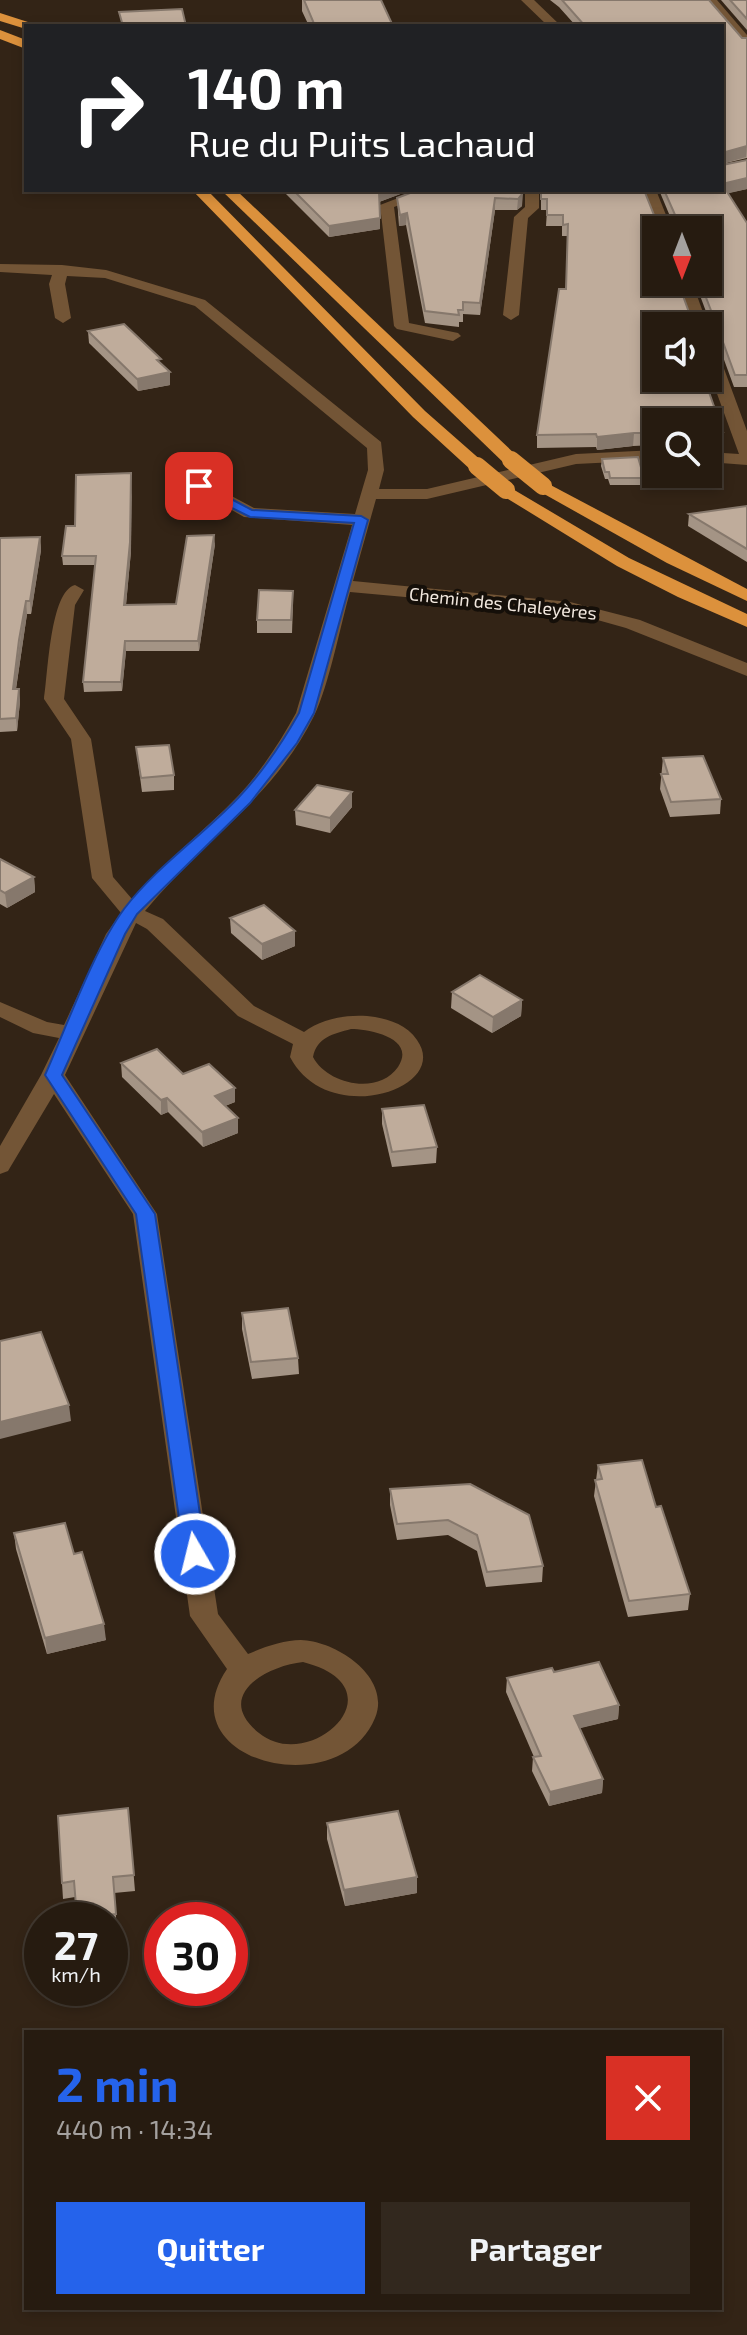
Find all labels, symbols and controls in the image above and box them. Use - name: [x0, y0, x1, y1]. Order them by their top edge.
- text: 140 m: [188, 53, 345, 120]
- icon: right: [56, 56, 160, 160]
- text: Rue du Puits Lachaud: [188, 121, 536, 164]
- north arrow: [642, 216, 722, 296]
- map controls: [642, 216, 722, 488]
- button: sound: [642, 312, 722, 392]
- button: search: [642, 408, 722, 488]
- pin: [165, 452, 233, 520]
- icon: arrive: [177, 464, 221, 508]
- street label: Chemin des Chaleyères: [408, 582, 598, 624]
- position arrow: [153, 1512, 237, 1596]
- speed limit sign: 30: [144, 1902, 248, 2006]
- text: 27: [54, 1920, 98, 1968]
- text: km/h: [51, 1962, 101, 1986]
- text: 2 min: [56, 2054, 179, 2112]
- button: close: [606, 2056, 690, 2140]
- text: 440 m · 14:34: [56, 2113, 213, 2144]
- button: Quitter: [56, 2202, 365, 2294]
- button: Partager: [381, 2202, 690, 2294]

